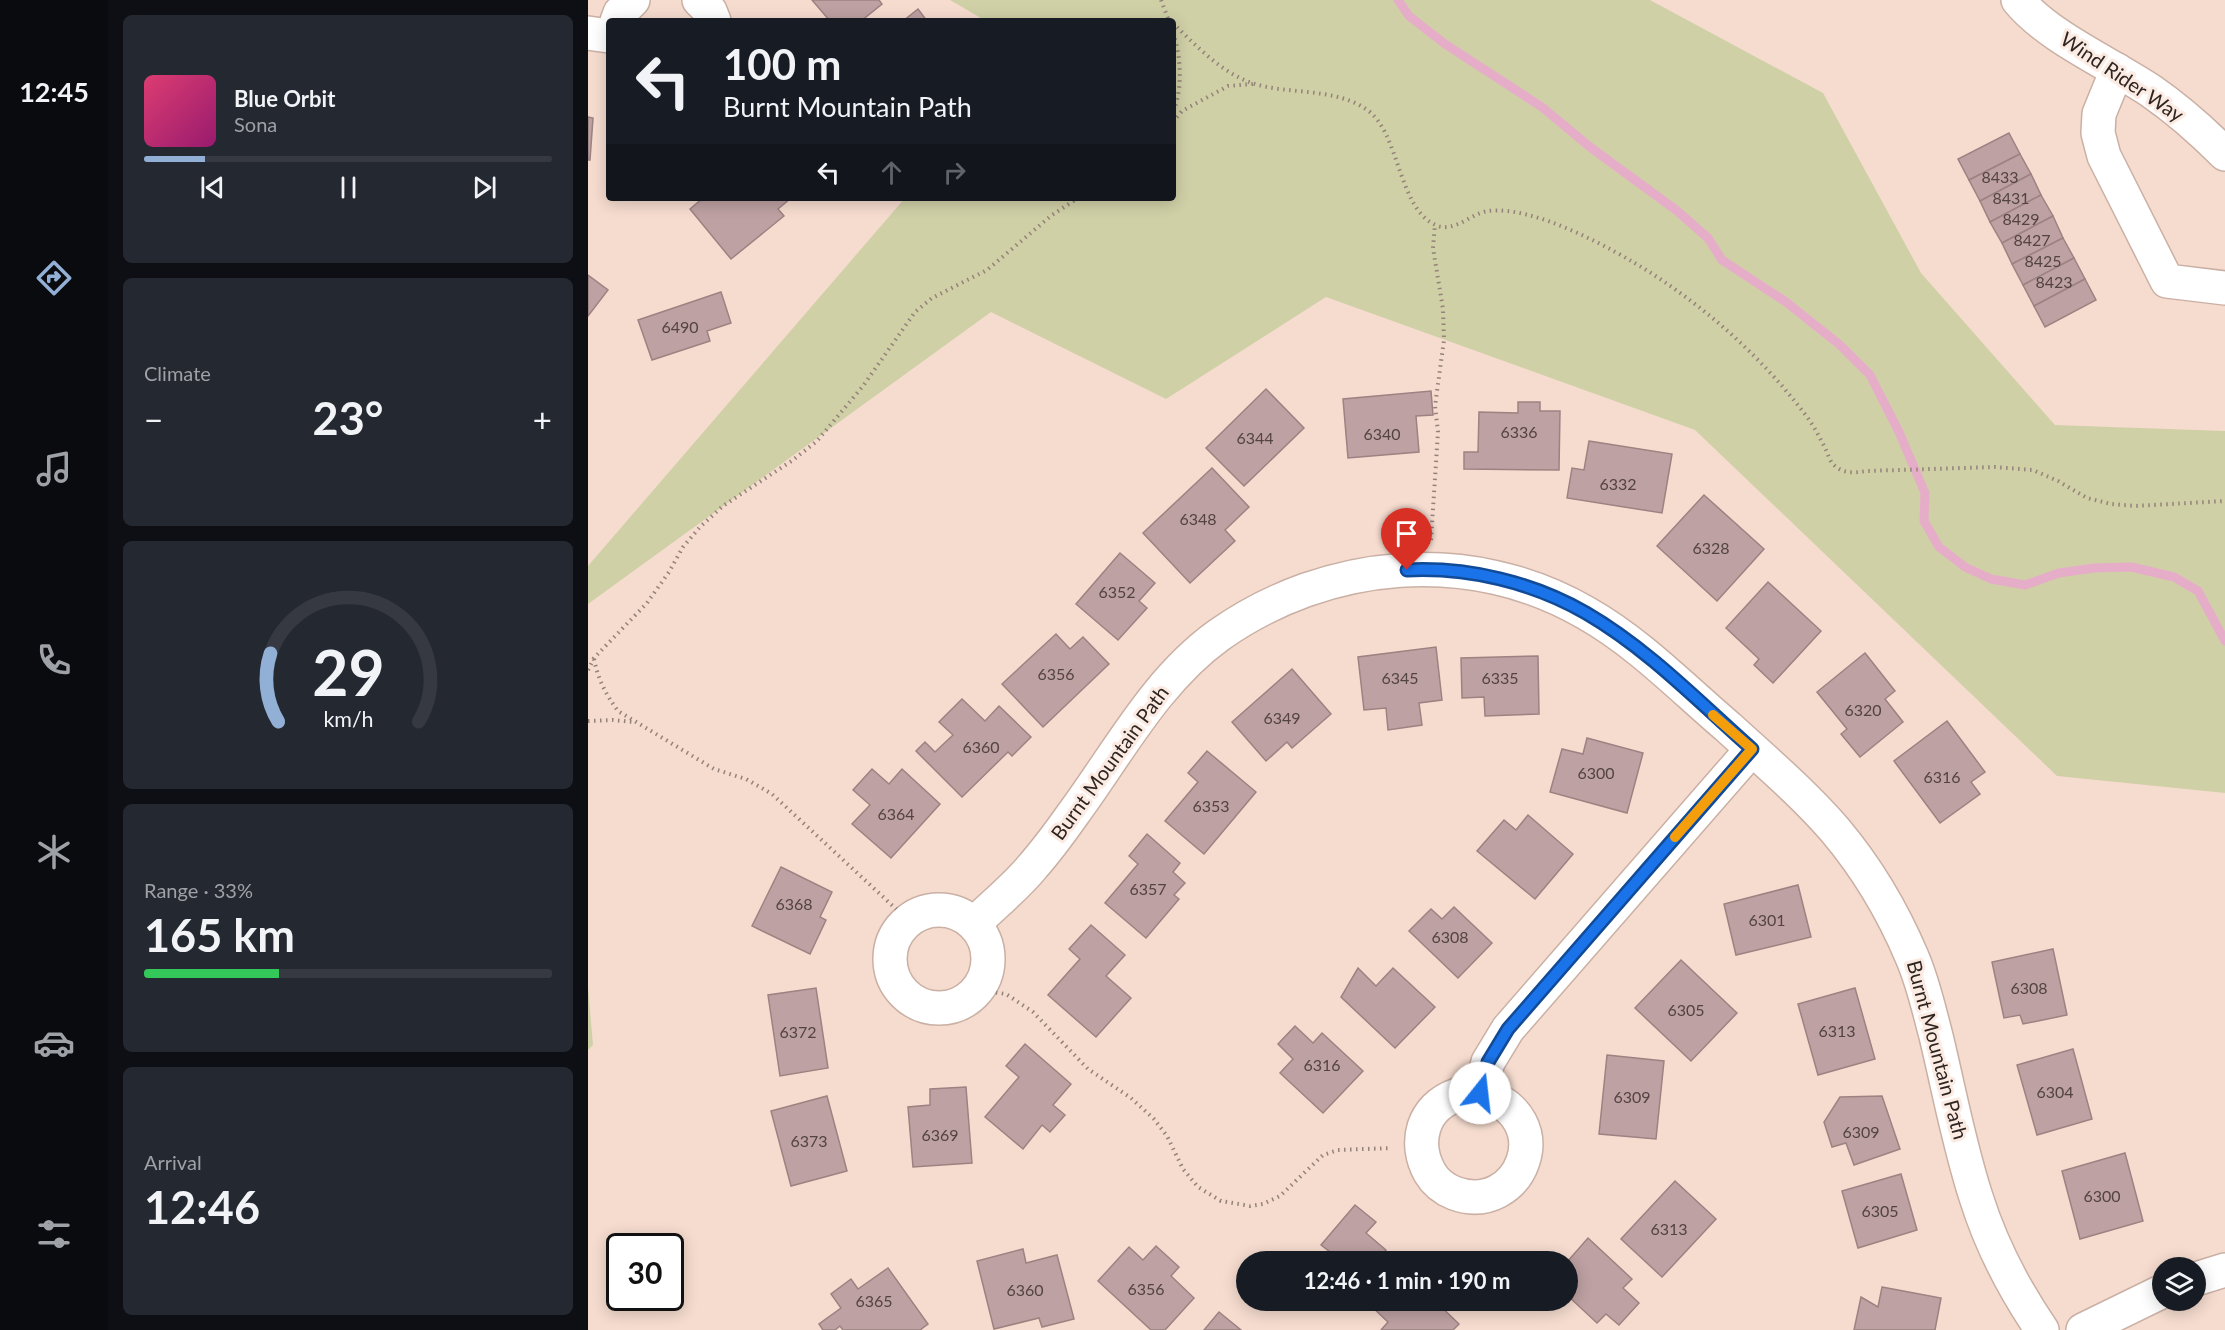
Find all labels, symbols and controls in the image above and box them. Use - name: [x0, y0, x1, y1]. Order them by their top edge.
- street label: Wind Rider Way: [2057, 26, 2189, 127]
- text: 100 m: [723, 39, 841, 89]
- icon: left: [624, 42, 702, 120]
- text: 12:45: [19, 75, 89, 108]
- text: Blue Orbit: [234, 85, 335, 112]
- text: Burnt Mountain Path: [723, 90, 972, 123]
- text: Sona: [234, 112, 277, 136]
- icon: left: [812, 156, 845, 189]
- icon: ahead: [875, 156, 908, 189]
- icon: right: [938, 156, 971, 189]
- house number: 8433: [1981, 167, 2019, 186]
- icon: previous: [196, 171, 229, 204]
- icon: pause: [332, 171, 365, 204]
- icon: next: [468, 171, 501, 204]
- house number: 8431: [1992, 188, 2030, 207]
- house number: 8429: [2002, 209, 2040, 228]
- house number: 8427: [2013, 230, 2051, 249]
- house number: 8425: [2024, 251, 2062, 270]
- icon: directions: [33, 257, 75, 299]
- house number: 8423: [2035, 272, 2073, 291]
- house number: 6490: [661, 317, 699, 336]
- text: Climate: [144, 361, 211, 385]
- text: 23°: [313, 391, 383, 445]
- text: −: [144, 399, 163, 439]
- text: +: [533, 399, 552, 439]
- house number: 6336: [1500, 422, 1538, 441]
- house number: 6340: [1363, 424, 1401, 443]
- house number: 6344: [1236, 428, 1274, 447]
- icon: music: [33, 448, 75, 490]
- house number: 6332: [1599, 474, 1637, 493]
- pin: [1381, 508, 1432, 570]
- house number: 6348: [1179, 509, 1217, 528]
- icon: arrive: [1390, 517, 1423, 550]
- house number: 6328: [1692, 538, 1730, 557]
- house number: 6352: [1098, 582, 1136, 601]
- text: 29: [312, 634, 384, 709]
- icon: phone: [33, 639, 75, 681]
- house number: 6356: [1037, 664, 1075, 683]
- house number: 6345: [1381, 668, 1419, 687]
- house number: 6335: [1481, 668, 1519, 687]
- street label: Burnt Mountain Path: [1045, 681, 1173, 844]
- house number: 6320: [1844, 700, 1882, 719]
- text: km/h: [323, 706, 373, 732]
- house number: 6349: [1263, 708, 1301, 727]
- house number: 6360: [962, 737, 1000, 756]
- house number: 6300: [1577, 763, 1615, 782]
- house number: 6316: [1923, 767, 1961, 786]
- house number: 6353: [1192, 796, 1230, 815]
- house number: 6364: [877, 804, 915, 823]
- icon: climate: [33, 831, 75, 873]
- text: Range · 33%: [144, 878, 253, 902]
- house number: 6357: [1129, 879, 1167, 898]
- house number: 6368: [775, 894, 813, 913]
- text: 165 km: [144, 908, 295, 962]
- house number: 6301: [1748, 910, 1786, 929]
- house number: 6308: [1431, 927, 1469, 946]
- street label: Burnt Mountain Path: [1903, 958, 1973, 1142]
- house number: 6308: [2010, 978, 2048, 997]
- house number: 6305: [1667, 1000, 1705, 1019]
- house number: 6313: [1818, 1021, 1856, 1040]
- icon: car: [33, 1022, 75, 1064]
- house number: 6372: [779, 1022, 817, 1041]
- house number: 6316: [1303, 1055, 1341, 1074]
- position arrow: [1448, 1061, 1512, 1125]
- house number: 6304: [2036, 1082, 2074, 1101]
- house number: 6309: [1613, 1087, 1651, 1106]
- house number: 6309: [1842, 1122, 1880, 1141]
- house number: 6369: [921, 1125, 959, 1144]
- house number: 6373: [790, 1131, 828, 1150]
- text: Arrival: [144, 1150, 202, 1174]
- text: 12:46: [144, 1180, 260, 1234]
- house number: 6300: [2083, 1186, 2121, 1205]
- house number: 6305: [1861, 1201, 1899, 1220]
- icon: filters: [33, 1213, 75, 1255]
- house number: 6313: [1650, 1219, 1688, 1238]
- speed limit sign: 30: [606, 1233, 684, 1311]
- map controls: [2152, 1257, 2206, 1311]
- button: layers: [2152, 1257, 2206, 1311]
- text: 12:46 · 1 min · 190 m: [1304, 1267, 1510, 1294]
- house number: 6356: [1127, 1279, 1165, 1298]
- house number: 6360: [1006, 1280, 1044, 1299]
- house number: 6365: [855, 1291, 893, 1310]

